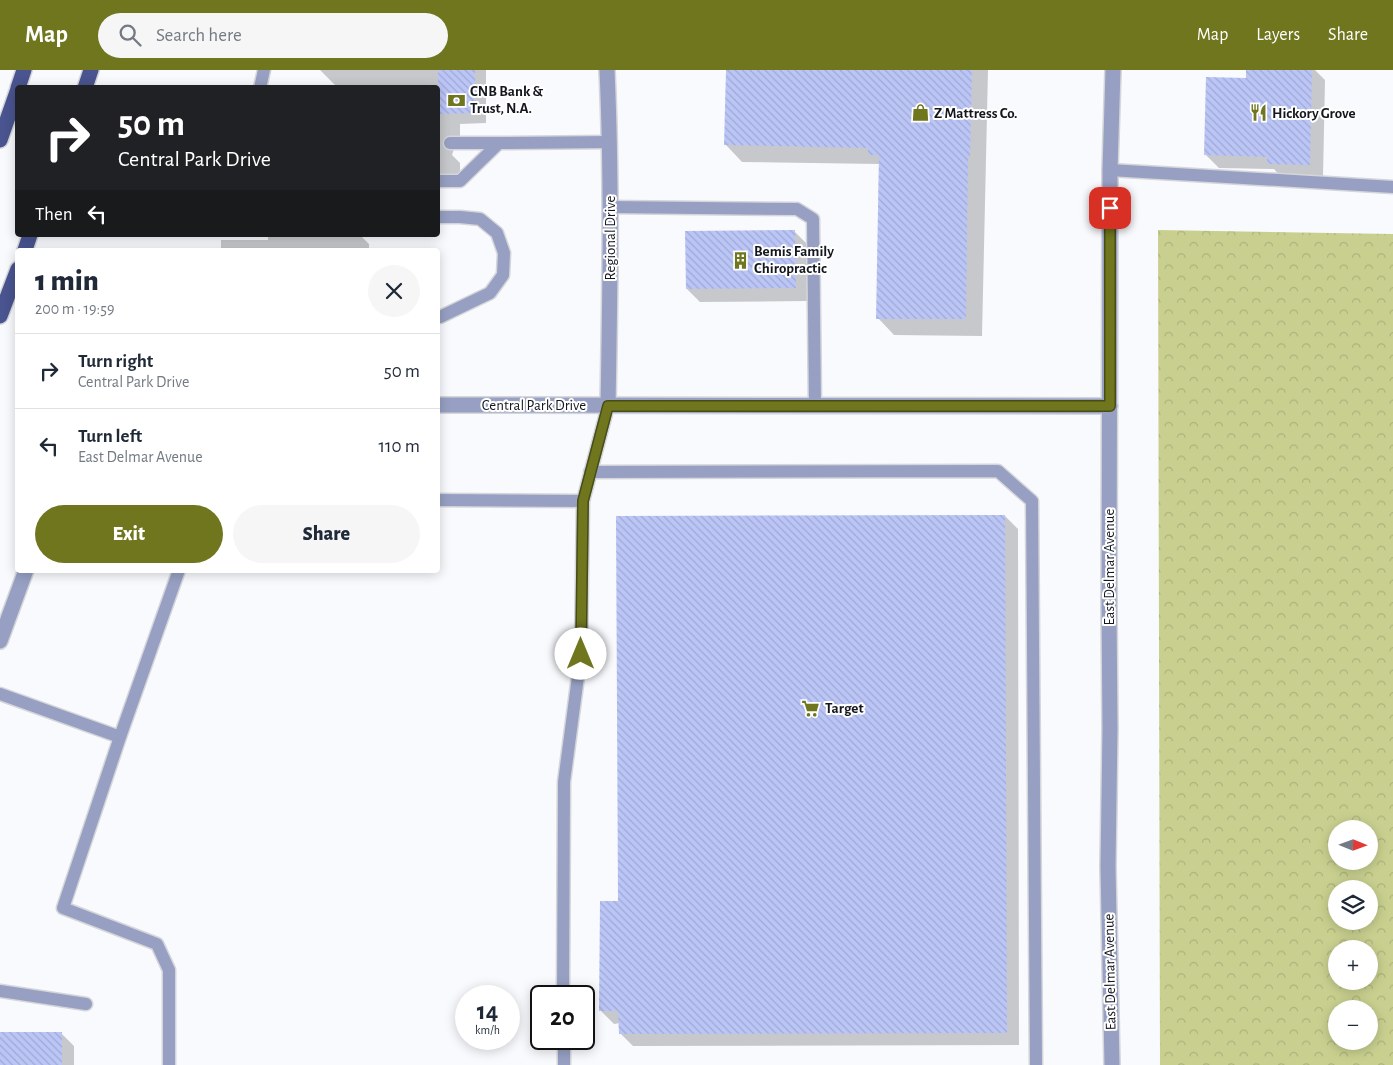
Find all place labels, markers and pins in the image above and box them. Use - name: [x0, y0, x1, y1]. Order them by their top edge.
- place label: CNB Bank & Trust, N.A.: [470, 84, 544, 116]
- bank icon: CNB Bank & Trust, N.A.: [446, 90, 466, 110]
- shop icon: Z Mattress Co.: [910, 103, 930, 123]
- restaurant icon: Hickory Grove: [1248, 103, 1268, 123]
- place label: Z Mattress Co.: [934, 106, 1018, 121]
- place label: Hickory Grove: [1272, 106, 1356, 121]
- pin: [1089, 187, 1131, 229]
- place label: Bemis Family Chiropractic: [754, 244, 834, 276]
- building icon: Bemis Family Chiropractic: [730, 250, 750, 270]
- supermarket icon: Target: [801, 698, 821, 718]
- place label: Target: [825, 701, 863, 716]

